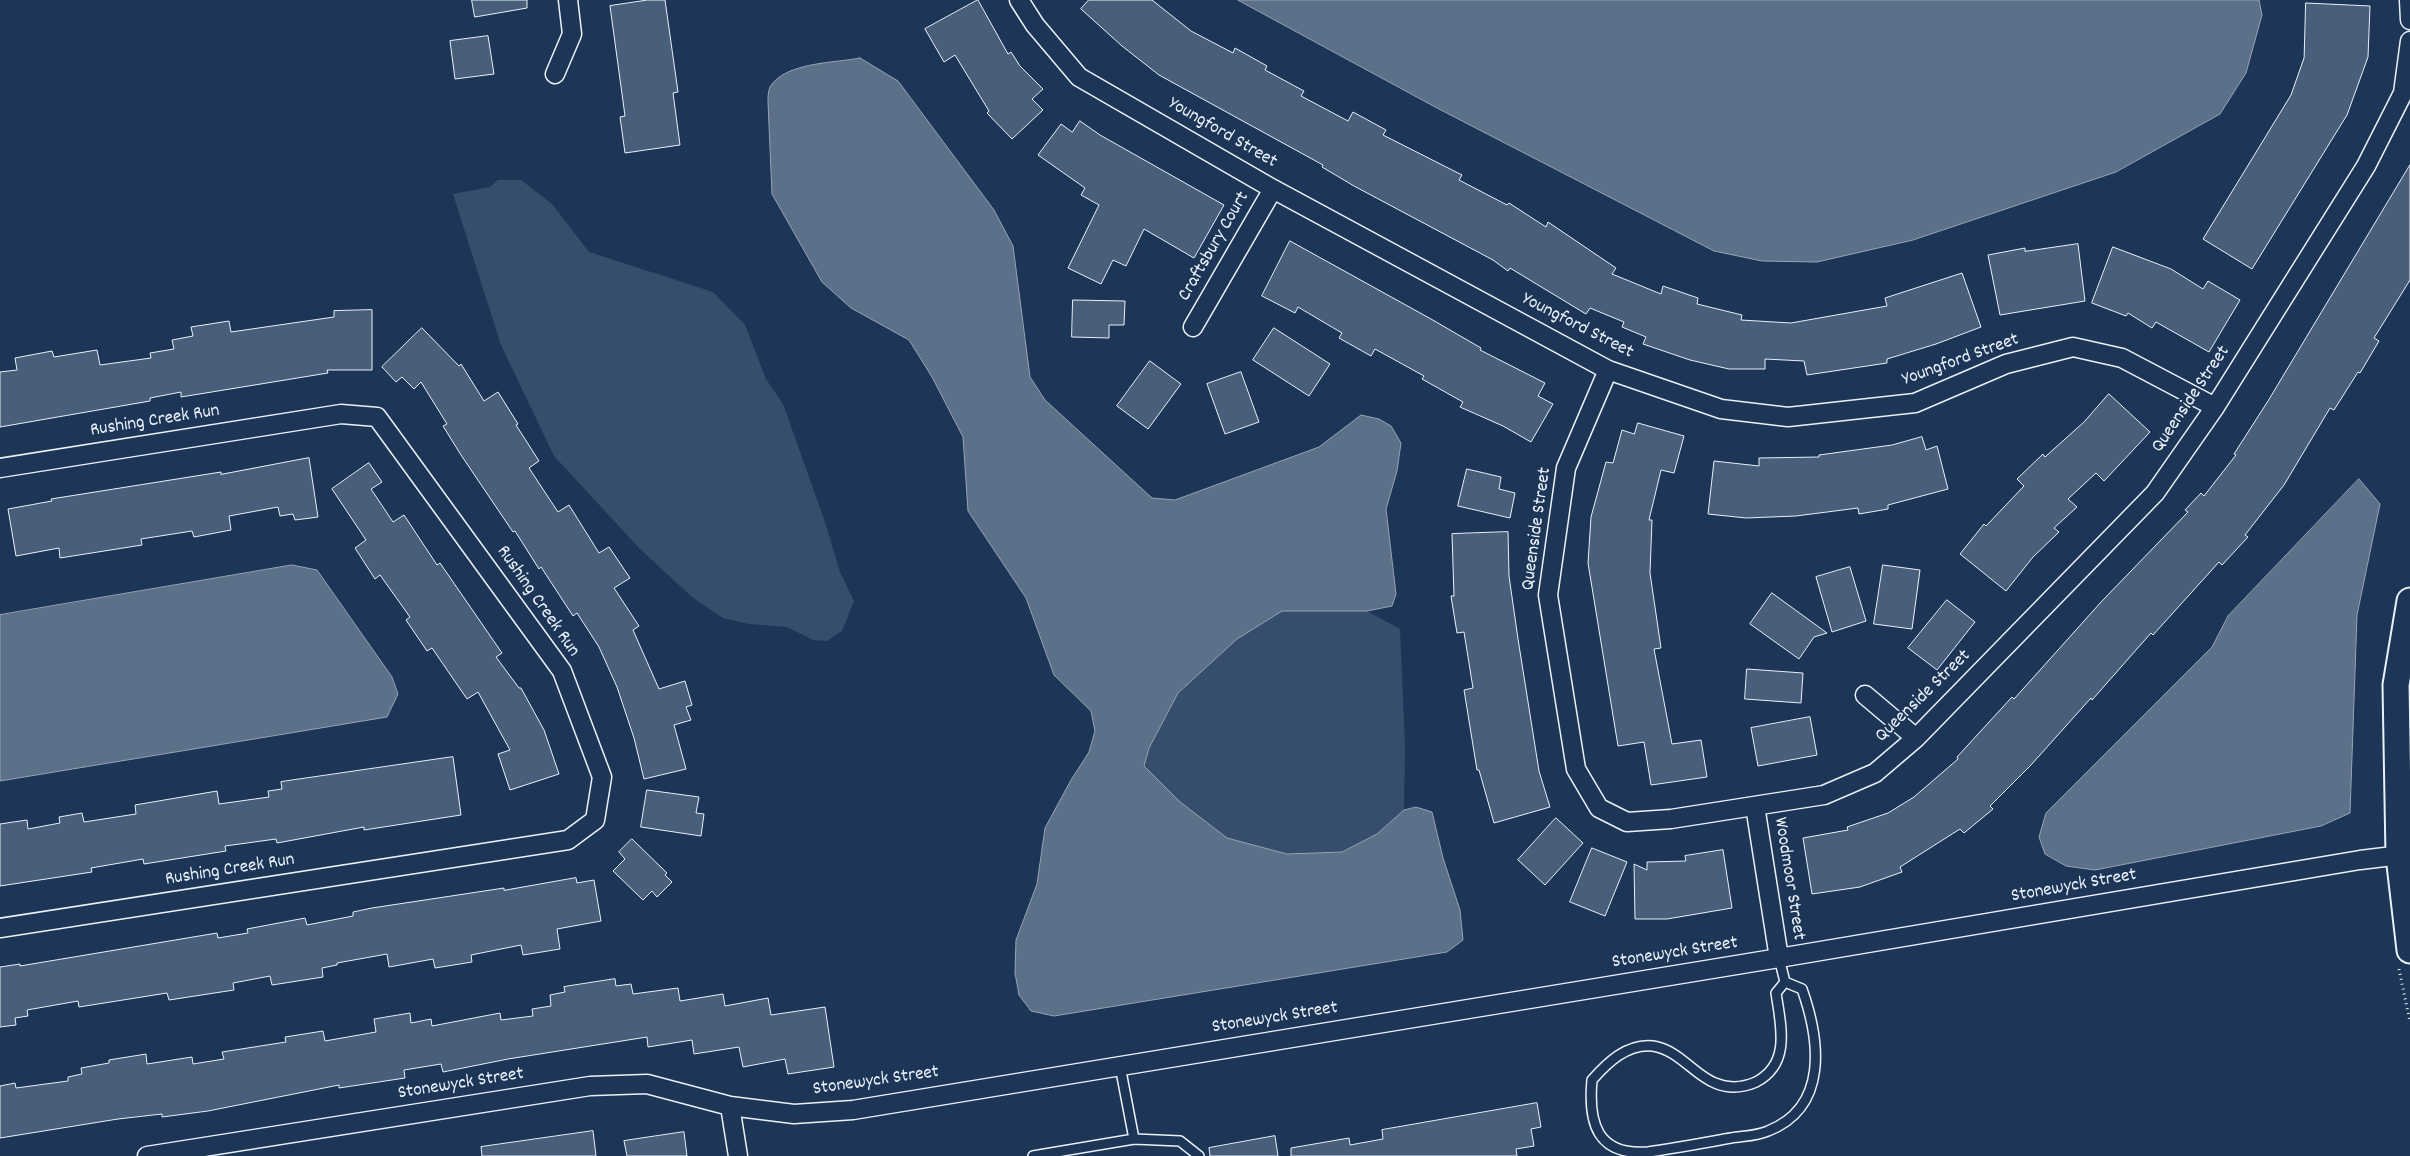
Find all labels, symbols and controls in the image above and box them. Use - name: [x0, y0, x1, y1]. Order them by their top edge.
- street label: Youngford Street: [1163, 94, 1281, 174]
- street label: Craftsbury Court: [1174, 188, 1256, 306]
- street label: Youngford Street: [1517, 289, 1637, 365]
- street label: Youngford Street: [1900, 329, 2022, 393]
- street label: Queenside Street: [2148, 342, 2236, 458]
- street label: Rushing Creek Run: [89, 401, 221, 443]
- street label: Queenside Street: [1518, 466, 1558, 592]
- street label: Rushing Creek Run: [490, 542, 584, 662]
- street label: Queenside Street: [1871, 646, 1977, 748]
- street label: Woodmoor Street: [1767, 816, 1809, 942]
- street label: Rushing Creek Run: [164, 850, 296, 892]
- street label: Stonewyck Street: [2010, 865, 2138, 909]
- street label: Stonewyck Street: [1611, 933, 1739, 975]
- street label: Stonewyck Street: [1211, 998, 1339, 1040]
- street label: Stonewyck Street: [812, 1062, 940, 1102]
- street label: Stonewyck Street: [397, 1064, 525, 1106]

